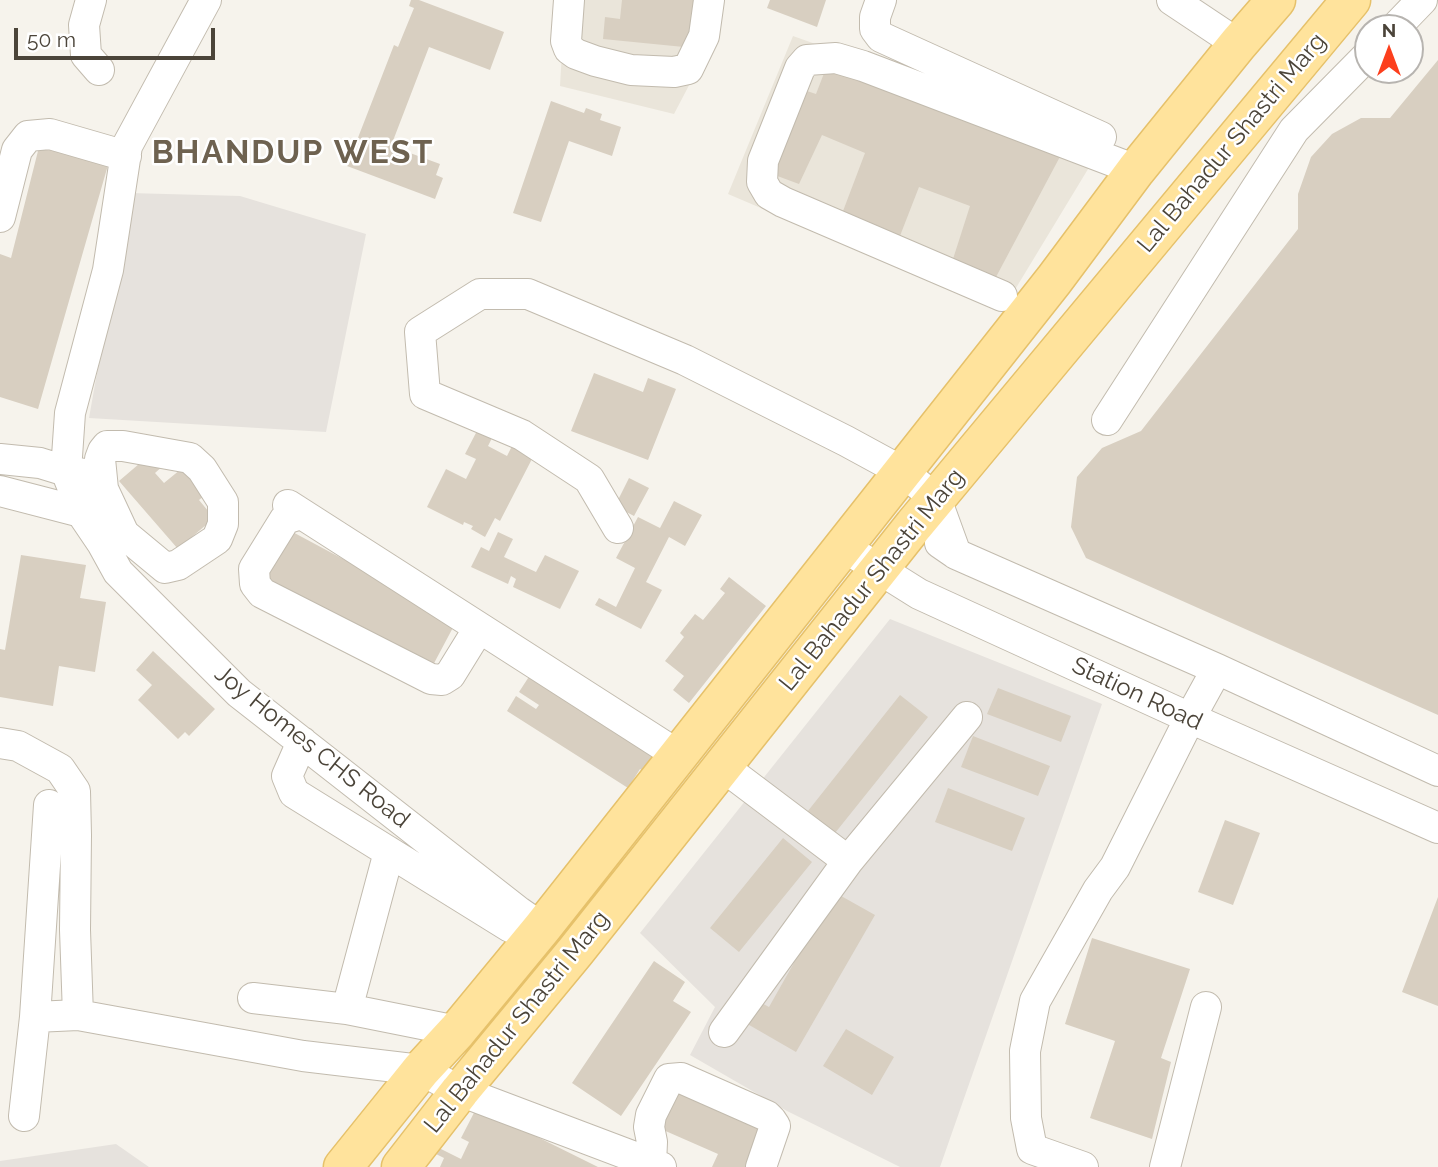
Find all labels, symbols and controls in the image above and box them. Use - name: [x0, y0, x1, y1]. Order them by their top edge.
- scale bar: [18, 14, 219, 58]
- north arrow: [1354, 14, 1424, 84]
- text: N: [1382, 19, 1396, 41]
- text: 50 m: [27, 27, 76, 52]
- street label: Lal Bahadur Shastri Marg: [1132, 27, 1332, 259]
- district label: BHANDUP WEST: [153, 134, 433, 172]
- street label: Lal Bahadur Shastri Marg: [773, 463, 971, 697]
- street label: Station Road: [1067, 651, 1207, 737]
- street label: Joy Homes CHS Road: [209, 660, 415, 834]
- street label: Lal Bahadur Shastri Marg: [418, 905, 616, 1139]

